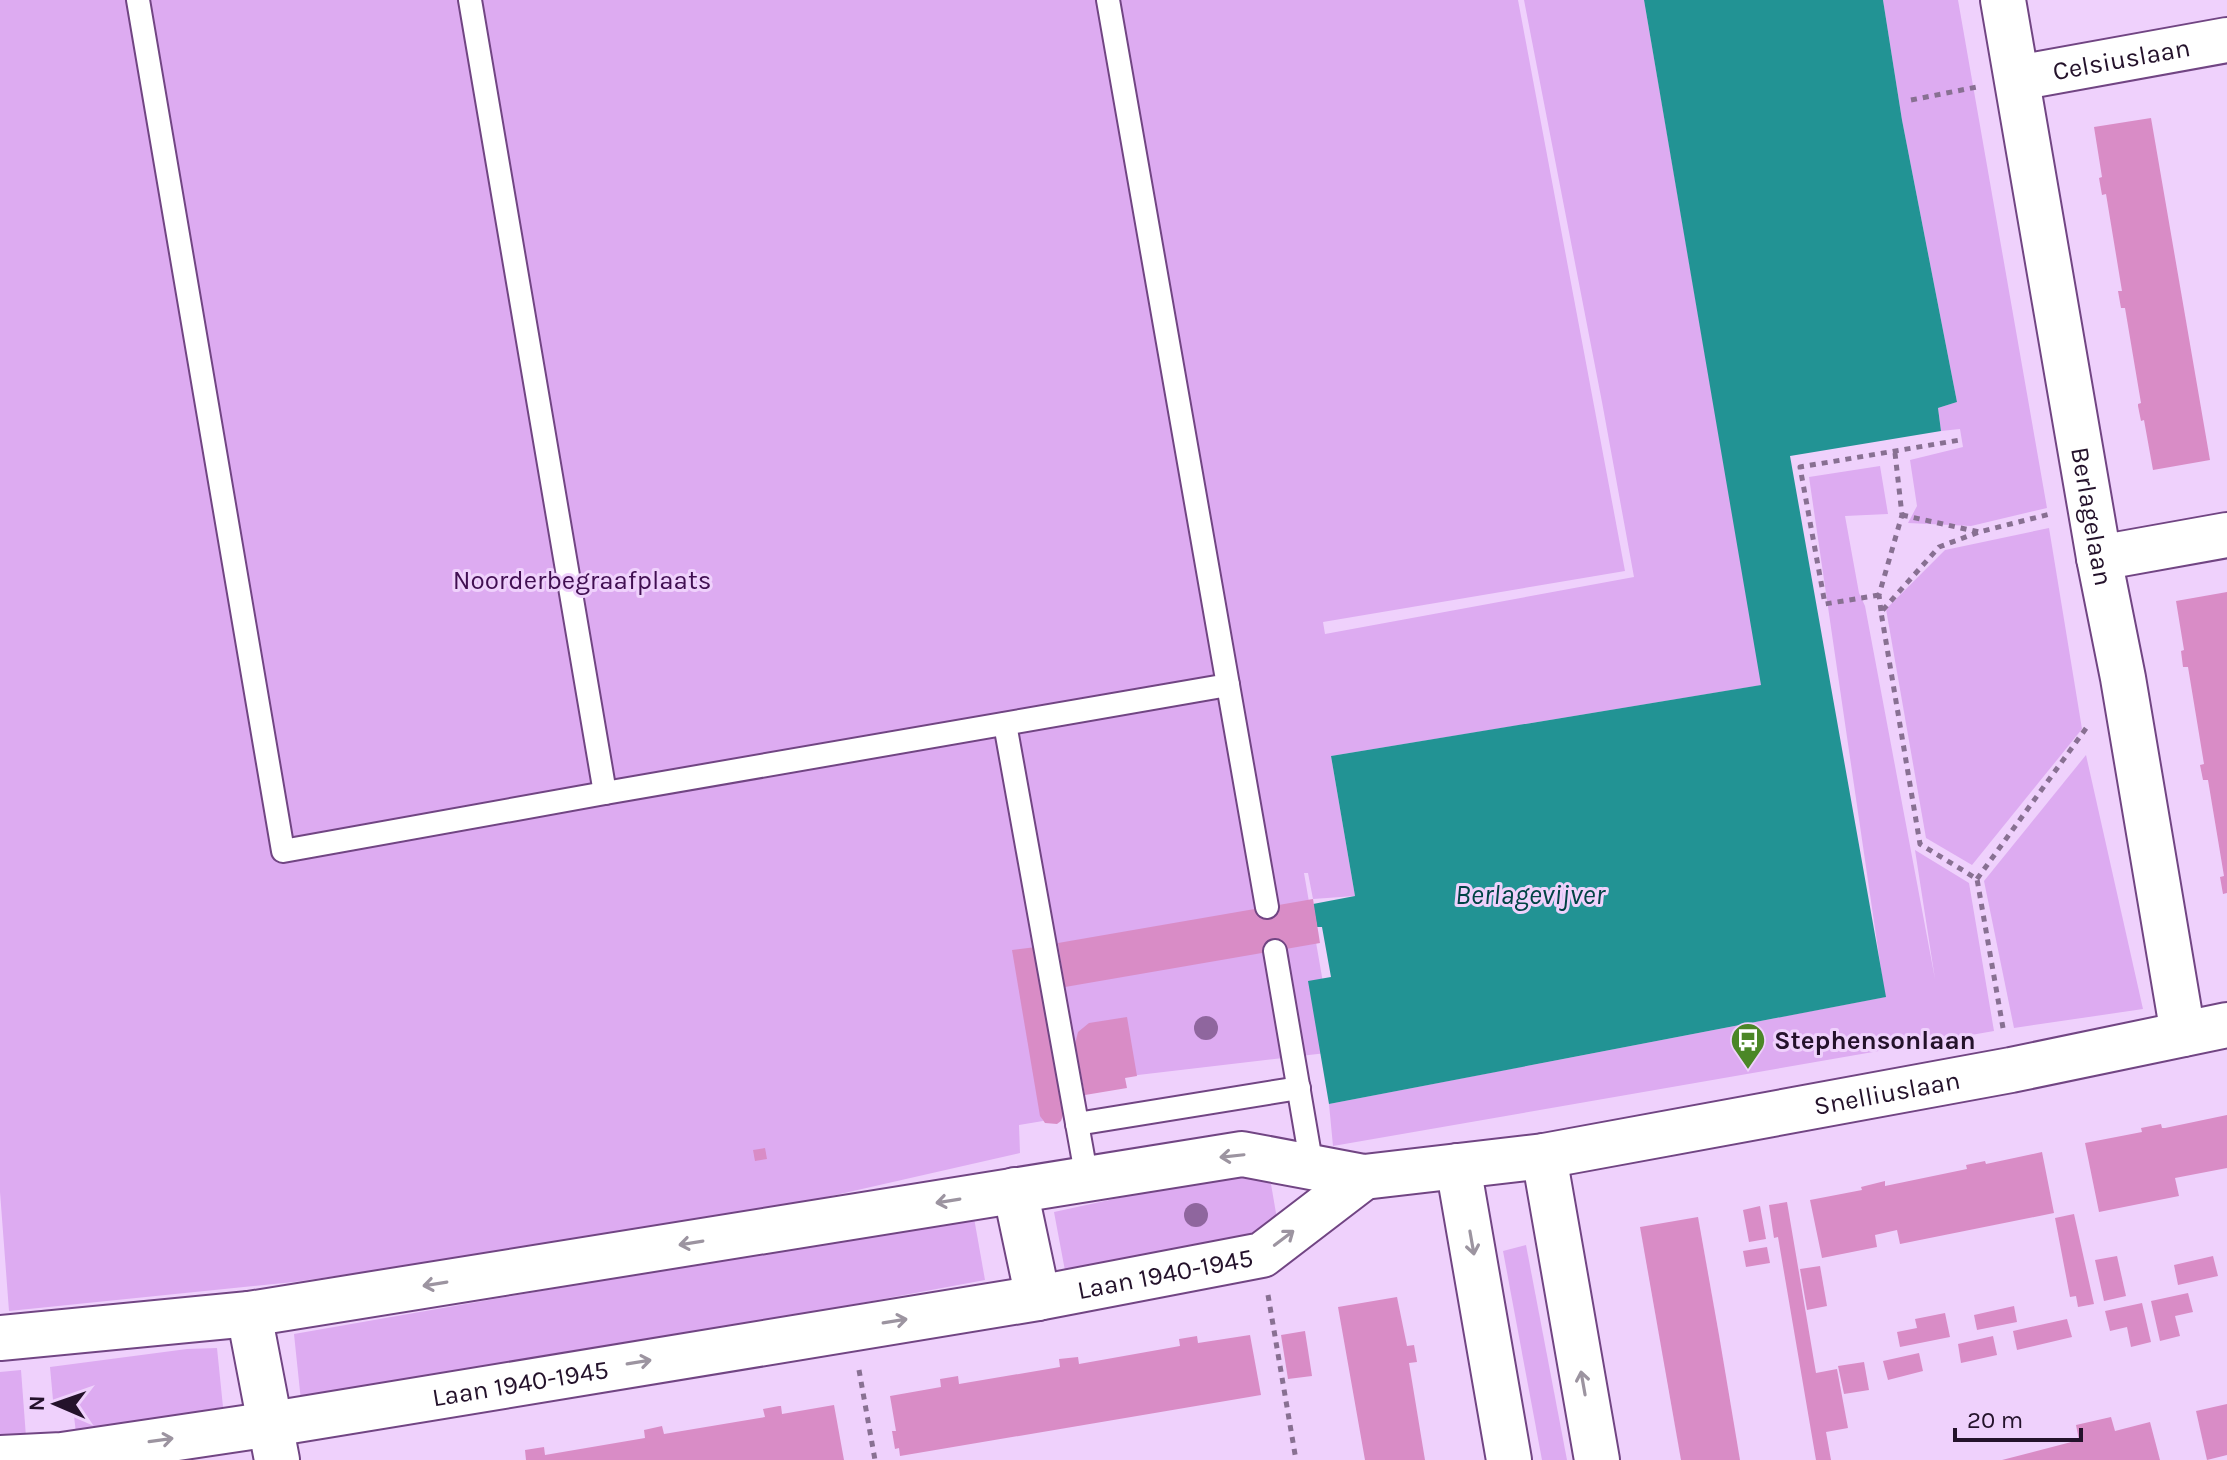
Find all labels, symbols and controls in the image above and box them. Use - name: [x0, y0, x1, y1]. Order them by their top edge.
- street label: Celsiuslaan: [2050, 32, 2193, 87]
- street label: Berlagelaan: [2064, 445, 2119, 589]
- park label: Noorderbegraafplaats: [453, 565, 711, 596]
- water label: Berlagevijver: [1455, 878, 1606, 911]
- bus stop icon: Stephensonlaan: [1729, 1021, 1767, 1071]
- place label: Stephensonlaan: [1774, 1025, 1976, 1056]
- street label: Snelliuslaan: [1811, 1065, 1963, 1122]
- one-way arrow: [1219, 1149, 1246, 1164]
- one-way arrow: [936, 1194, 961, 1209]
- one-way arrow: [1272, 1230, 1294, 1247]
- one-way arrow: [1465, 1230, 1480, 1255]
- one-way arrow: [679, 1236, 704, 1251]
- street label: Laan 1940-1945: [1075, 1242, 1256, 1306]
- one-way arrow: [422, 1277, 448, 1292]
- one-way arrow: [882, 1313, 907, 1328]
- street label: Laan 1940-1945: [430, 1354, 611, 1413]
- one-way arrow: [625, 1354, 651, 1369]
- north arrow: [16, 1364, 96, 1444]
- one-way arrow: [1575, 1371, 1590, 1396]
- scale bar: [1955, 1392, 2081, 1442]
- text: N: [24, 1395, 50, 1412]
- text: 20 m: [1967, 1406, 2023, 1434]
- one-way arrow: [148, 1432, 173, 1447]

